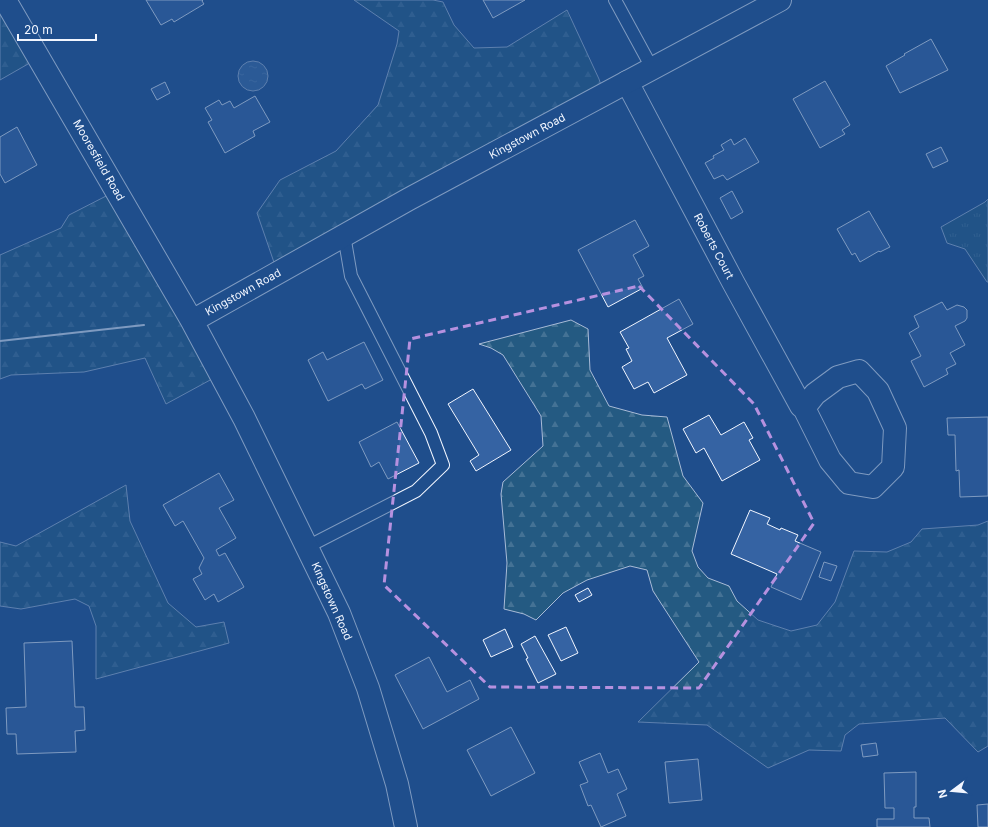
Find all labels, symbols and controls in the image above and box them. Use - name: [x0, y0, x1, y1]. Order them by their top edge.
- scale bar: [18, 16, 96, 42]
- text: 20 m: [24, 22, 53, 37]
- street label: Kingstown Road: [486, 110, 568, 162]
- street label: Mooresfield Road: [70, 117, 128, 203]
- street label: Roberts Court: [691, 211, 737, 282]
- street label: Kingstown Road: [203, 265, 283, 319]
- street label: Kingstown Road: [308, 560, 356, 642]
- north arrow: [932, 771, 972, 811]
- text: N: [935, 788, 950, 800]

